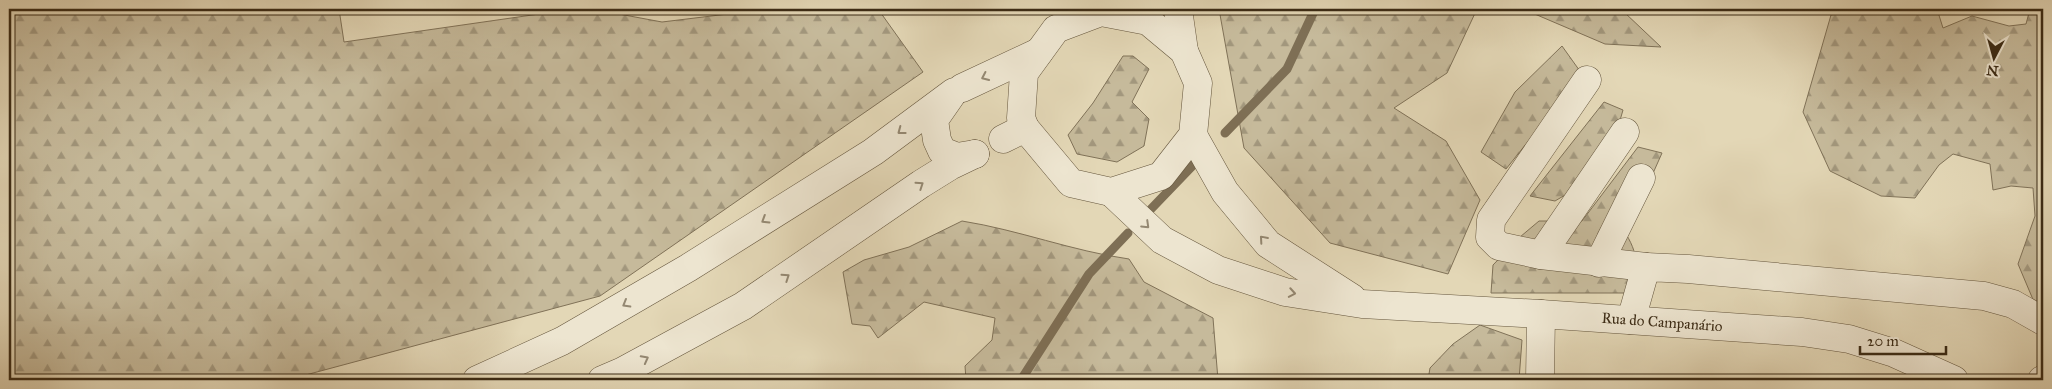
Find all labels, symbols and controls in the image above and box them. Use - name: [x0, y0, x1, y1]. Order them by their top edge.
- north arrow: [1970, 32, 2020, 82]
- text: N: [1986, 61, 1999, 80]
- one-way arrow: [981, 71, 990, 81]
- one-way arrow: [897, 125, 907, 134]
- one-way arrow: [914, 182, 923, 192]
- one-way arrow: [761, 214, 770, 223]
- one-way arrow: [1140, 220, 1149, 229]
- one-way arrow: [1260, 235, 1269, 244]
- one-way arrow: [780, 274, 789, 283]
- one-way arrow: [1287, 287, 1296, 297]
- one-way arrow: [622, 298, 631, 308]
- street label: Rua do Campanário: [1601, 309, 1723, 335]
- scale bar: [1860, 324, 1946, 356]
- text: 20 m: [1867, 332, 1899, 350]
- one-way arrow: [640, 355, 649, 365]

